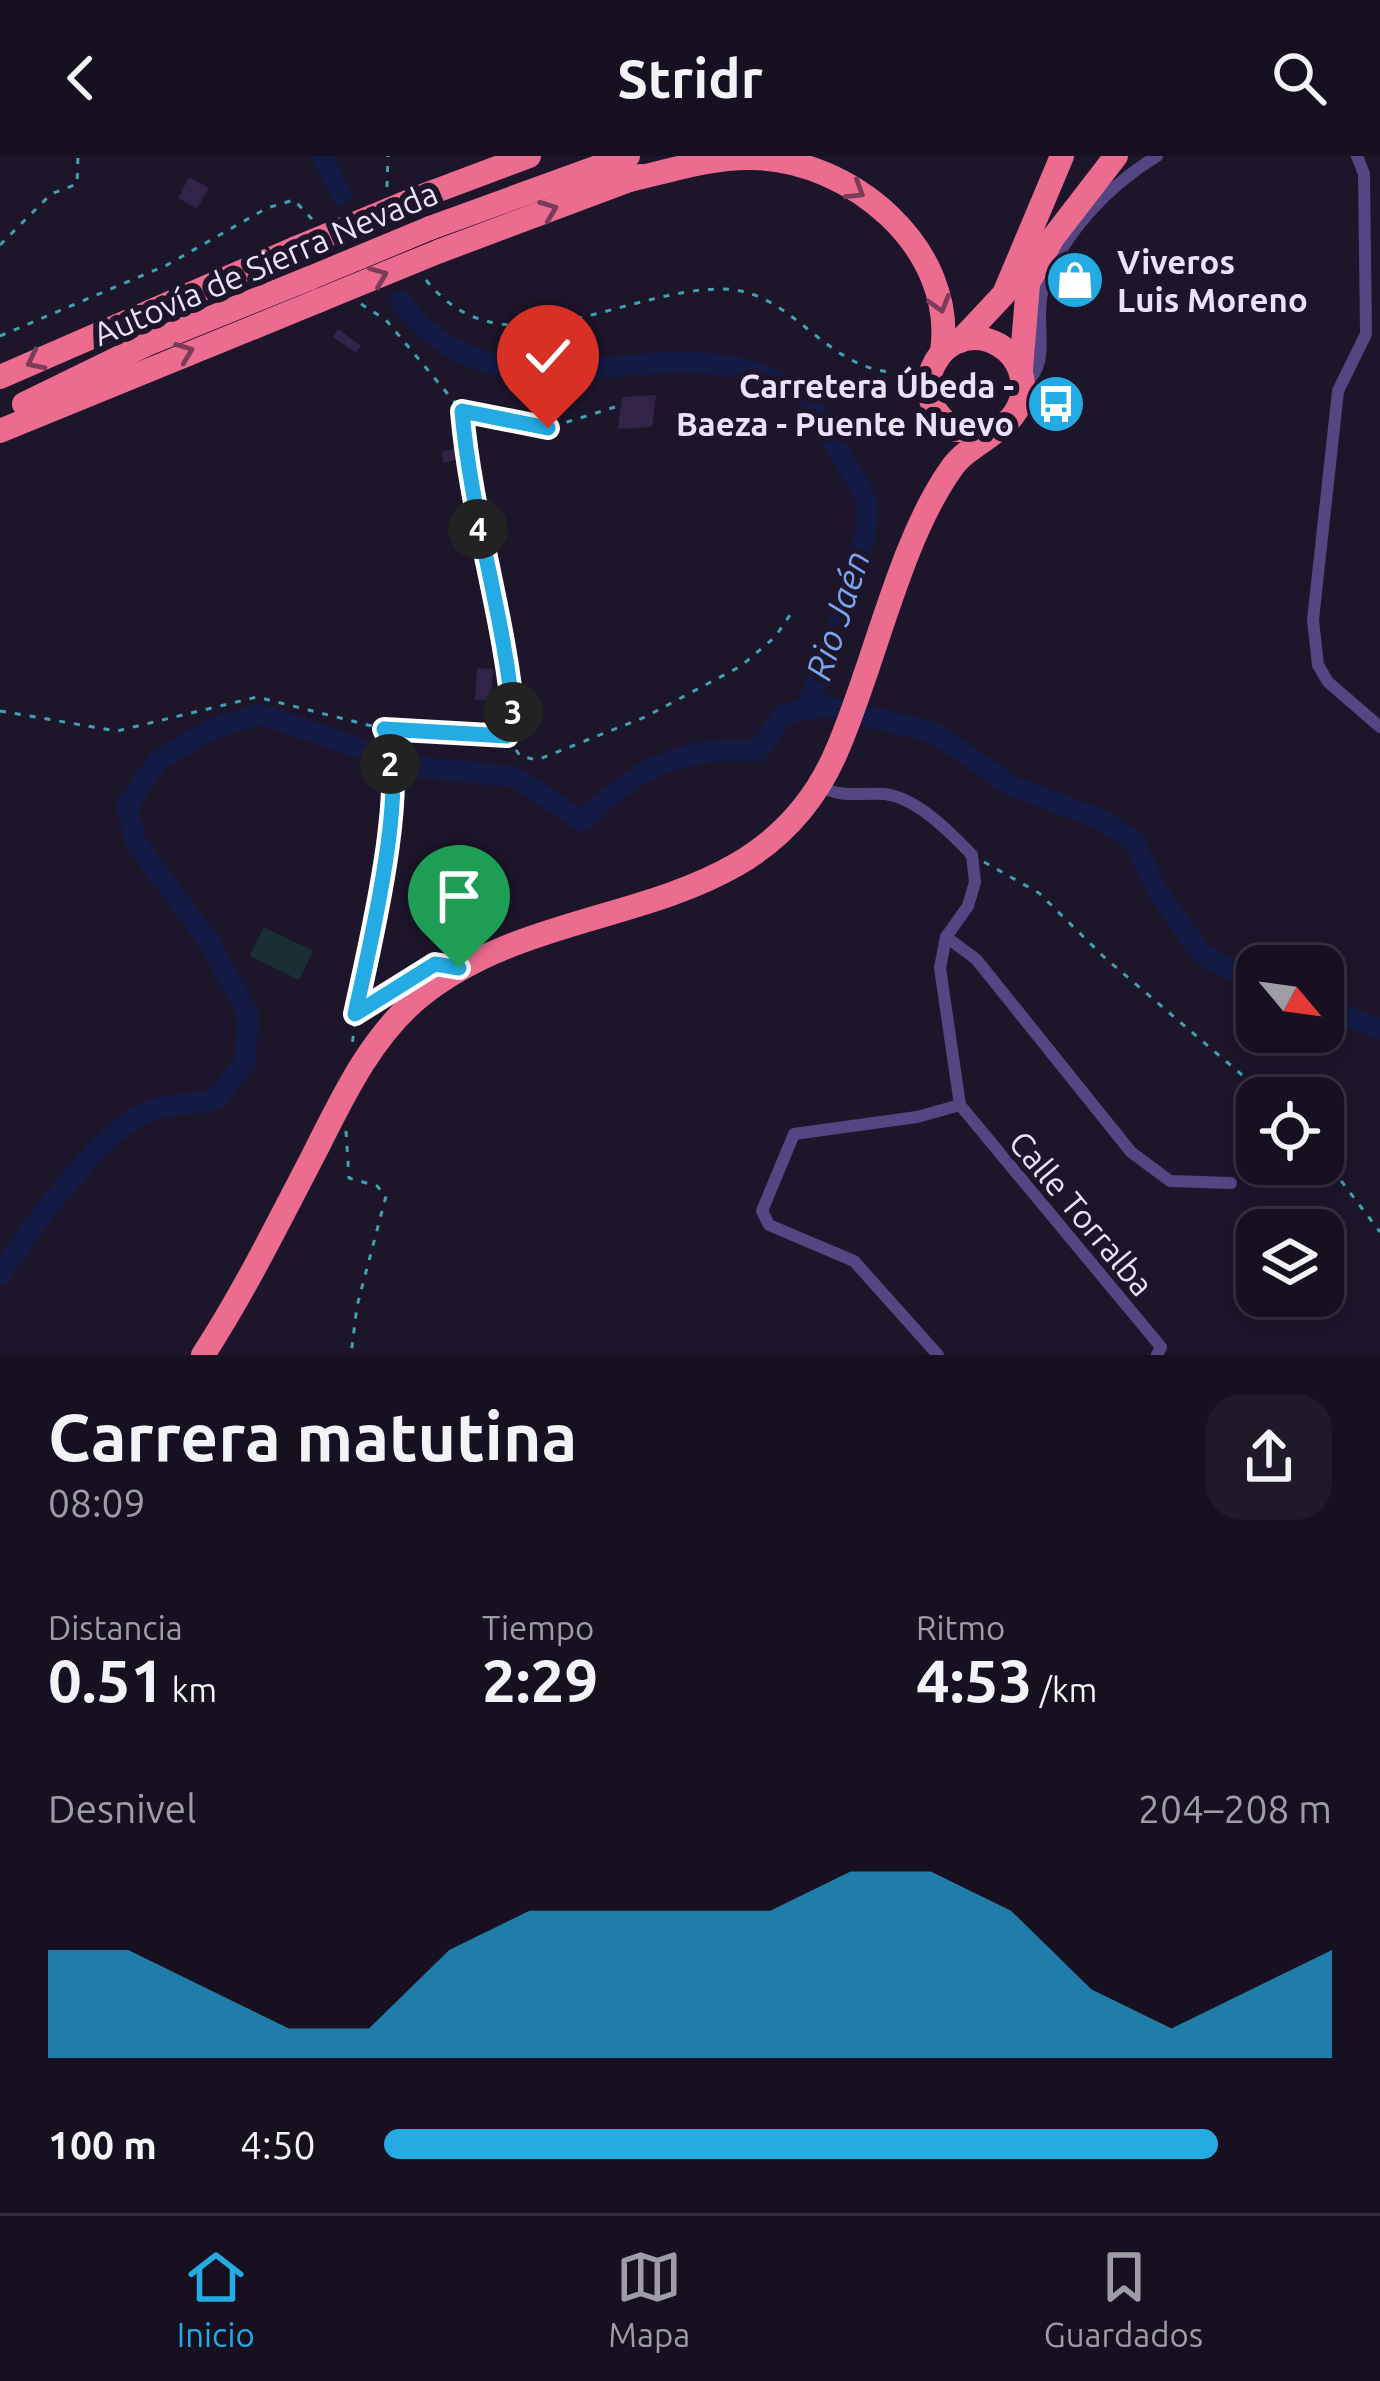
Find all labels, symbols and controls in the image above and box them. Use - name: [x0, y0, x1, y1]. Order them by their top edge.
- icon: back: [48, 45, 114, 111]
- icon: search: [1266, 45, 1332, 111]
- text: Stridr: [617, 48, 763, 108]
- street label: Autovía de Sierra Nevada: [87, 174, 443, 352]
- one-way arrow: [842, 177, 864, 199]
- one-way arrow: [537, 199, 558, 224]
- place label: Viveros Luis Moreno: [1117, 243, 1308, 318]
- shop icon: Viveros Luis Moreno: [1044, 249, 1106, 311]
- one-way arrow: [367, 266, 388, 290]
- one-way arrow: [926, 294, 951, 314]
- pin: [497, 305, 599, 428]
- icon: check: [515, 323, 581, 389]
- one-way arrow: [173, 342, 194, 367]
- one-way arrow: [26, 347, 47, 370]
- place label: Carretera Úbeda - Baeza - Puente Nuevo: [676, 366, 1014, 442]
- bus stop icon: Carretera Úbeda - Baeza - Puente Nuevo: [1025, 373, 1087, 435]
- pin: 4: [448, 499, 508, 559]
- text: 4: [469, 510, 487, 547]
- water label: Rio Jaén: [797, 545, 877, 685]
- pin: 3: [483, 682, 543, 742]
- text: 3: [504, 693, 522, 730]
- pin: 2: [360, 734, 420, 794]
- text: 2: [381, 745, 399, 782]
- pin: [408, 845, 510, 968]
- icon: arrive: [426, 863, 492, 929]
- north arrow: [1236, 945, 1344, 1053]
- map controls: [1236, 945, 1344, 1317]
- button: locate: [1236, 1077, 1344, 1185]
- street label: Calle Torralba: [1003, 1123, 1161, 1303]
- button: layers: [1236, 1209, 1344, 1317]
- button: share: [1206, 1394, 1332, 1520]
- text: Carrera matutina: [48, 1399, 577, 1473]
- text: 08:09: [48, 1481, 146, 1524]
- text: Distancia: [48, 1609, 183, 1646]
- text: Tiempo: [482, 1609, 594, 1646]
- text: Ritmo: [916, 1609, 1005, 1646]
- text: 0.51: [48, 1646, 164, 1713]
- text: 2:29: [482, 1646, 598, 1713]
- text: 4:53: [916, 1646, 1032, 1713]
- text: km: [164, 1671, 217, 1708]
- text: /km: [1032, 1671, 1097, 1708]
- text: Desnivel: [48, 1787, 196, 1830]
- text: 204–208 m: [1138, 1787, 1332, 1830]
- text: 100 m: [48, 2123, 157, 2166]
- text: 4:50: [240, 2123, 316, 2166]
- tab: Inicio: [177, 2244, 255, 2353]
- tab: Mapa: [608, 2244, 690, 2353]
- tab: Guardados: [1044, 2244, 1203, 2353]

